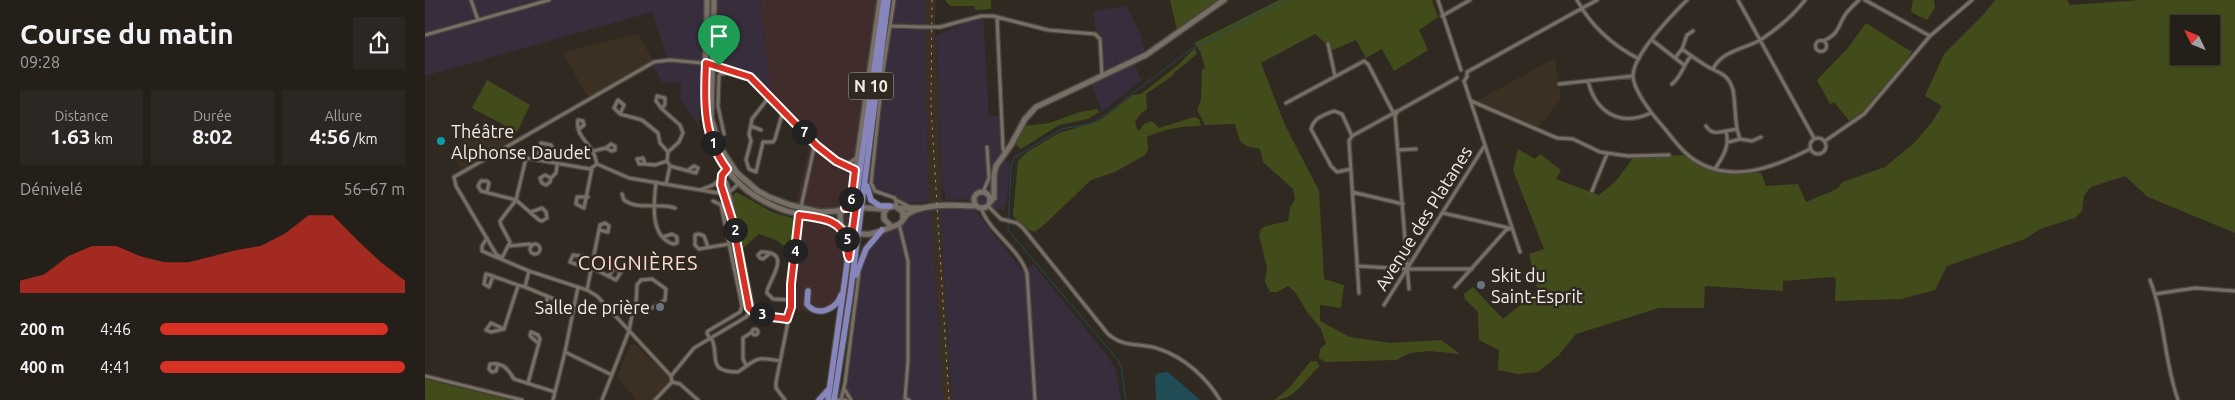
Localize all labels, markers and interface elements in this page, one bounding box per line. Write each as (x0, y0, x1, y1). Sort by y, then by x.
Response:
pin (698, 15, 740, 66)
north arrow (2170, 15, 2220, 65)
map controls (2170, 15, 2220, 65)
button: share (353, 17, 405, 69)
text: Course du matin (20, 18, 234, 49)
icon: arrive (705, 22, 733, 50)
text: 09:28 (20, 53, 60, 71)
road number: N 10 (849, 72, 893, 100)
text: Distance (54, 108, 109, 124)
text: Durée (193, 108, 232, 124)
text: Allure (325, 108, 362, 124)
pin: 7 (791, 120, 817, 144)
place label: Théâtre Alphonse Daudet (451, 121, 591, 162)
text: 1.63 (50, 124, 91, 148)
text: 8:02 (192, 124, 233, 148)
text: 4:56 (309, 124, 350, 148)
text: 7 (801, 124, 808, 140)
pin: 1 (701, 130, 725, 156)
text: km (91, 131, 113, 147)
text: /km (350, 131, 378, 147)
marker: Théâtre Alphonse Daudet (435, 135, 447, 147)
text: 1 (710, 135, 717, 151)
street label: Avenue des Platanes (1370, 142, 1476, 294)
text: Dénivelé (20, 180, 83, 198)
text: 56–67 m (343, 180, 405, 198)
pin: 6 (839, 186, 863, 212)
text: 6 (848, 191, 855, 207)
pin: 2 (723, 218, 747, 242)
text: 2 (732, 222, 739, 238)
pin: 5 (835, 226, 859, 252)
text: 5 (844, 231, 851, 247)
pin: 4 (783, 238, 807, 264)
text: 4 (792, 243, 799, 259)
district label: COIGNIÈRES (578, 251, 698, 274)
place label: Skit du Saint-Esprit (1491, 265, 1583, 306)
marker: Skit du Saint-Esprit (1475, 279, 1487, 291)
place label: Salle de prière (535, 297, 650, 317)
marker: Salle de prière (654, 301, 666, 313)
pin: 3 (749, 302, 775, 326)
text: 3 (759, 306, 766, 322)
text: 200 m (20, 320, 65, 338)
text: 4:46 (100, 320, 131, 338)
text: 400 m (20, 358, 65, 376)
text: 4:41 (100, 358, 131, 376)

